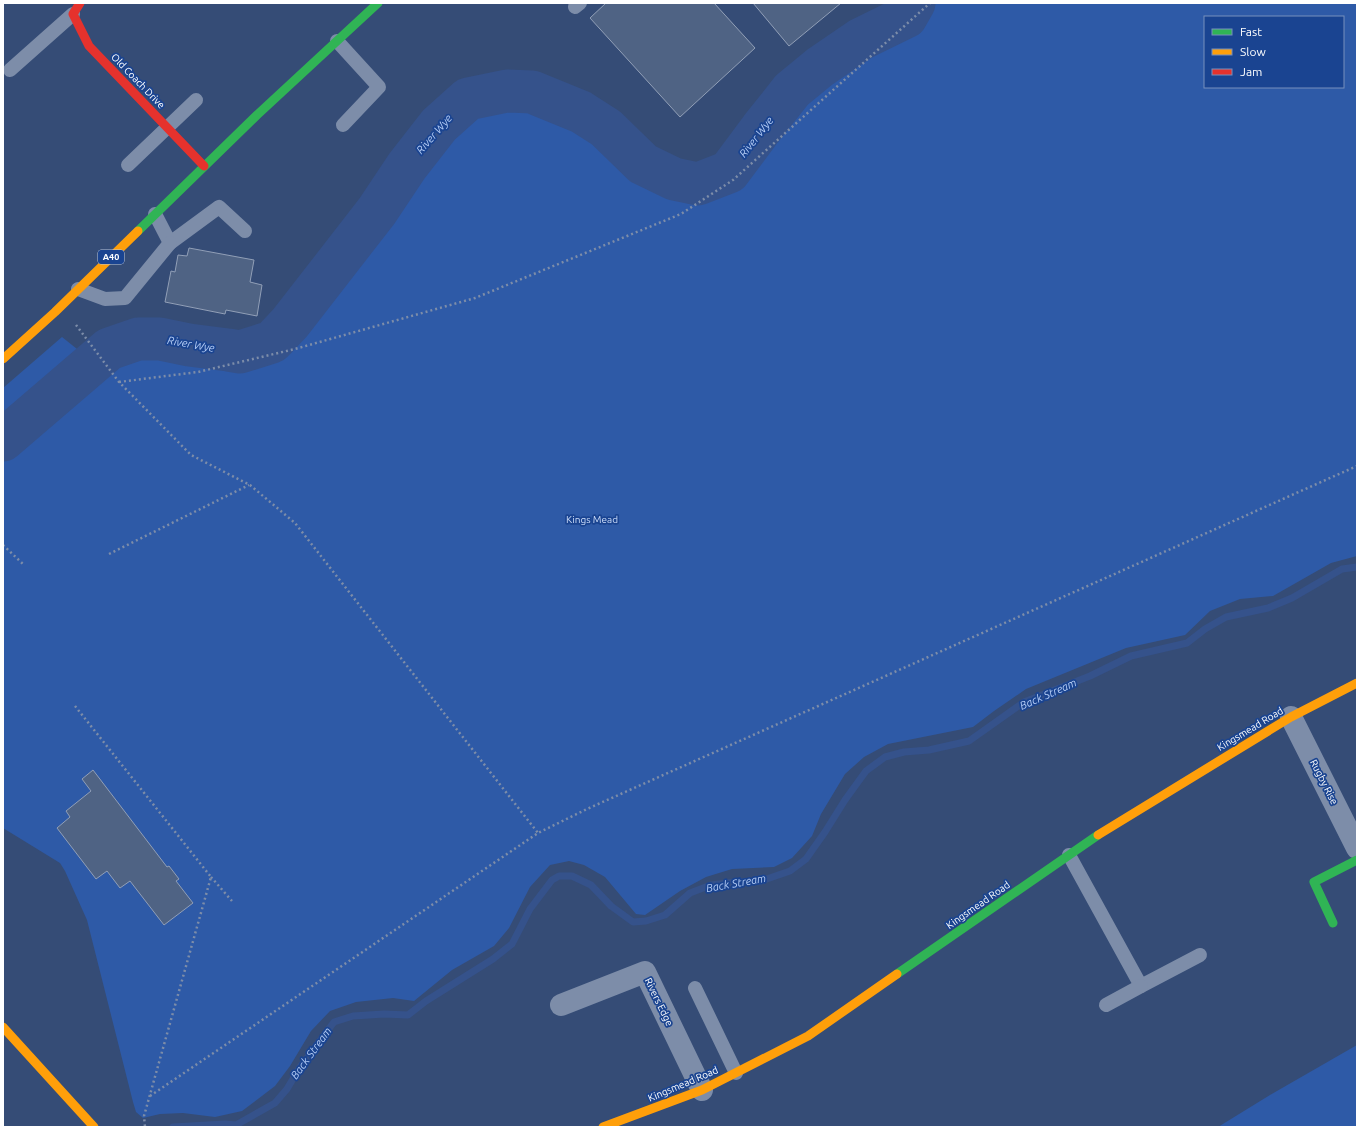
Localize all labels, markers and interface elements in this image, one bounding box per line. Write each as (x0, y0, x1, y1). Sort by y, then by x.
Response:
legend (1204, 16, 1344, 88)
text: Fast (1240, 25, 1262, 38)
text: Slow (1240, 45, 1266, 58)
street label: Old Coach Drive (109, 51, 167, 111)
text: Jam (1240, 65, 1262, 78)
water label: River Wye (414, 112, 454, 156)
water label: River Wye (737, 114, 776, 159)
road number: A40 (98, 250, 124, 264)
water label: River Wye (166, 334, 216, 354)
park label: Kings Mead (566, 514, 618, 525)
water label: Back Stream (1018, 676, 1078, 712)
street label: Kingsmead Road (1215, 705, 1285, 753)
street label: Rugby Rise (1308, 758, 1340, 806)
water label: Back Stream (705, 872, 767, 894)
street label: Kingsmead Road (944, 879, 1012, 931)
street label: Rivers Edge (643, 976, 675, 1028)
water label: Back Stream (288, 1025, 334, 1081)
street label: Kingsmead Road (646, 1064, 720, 1104)

